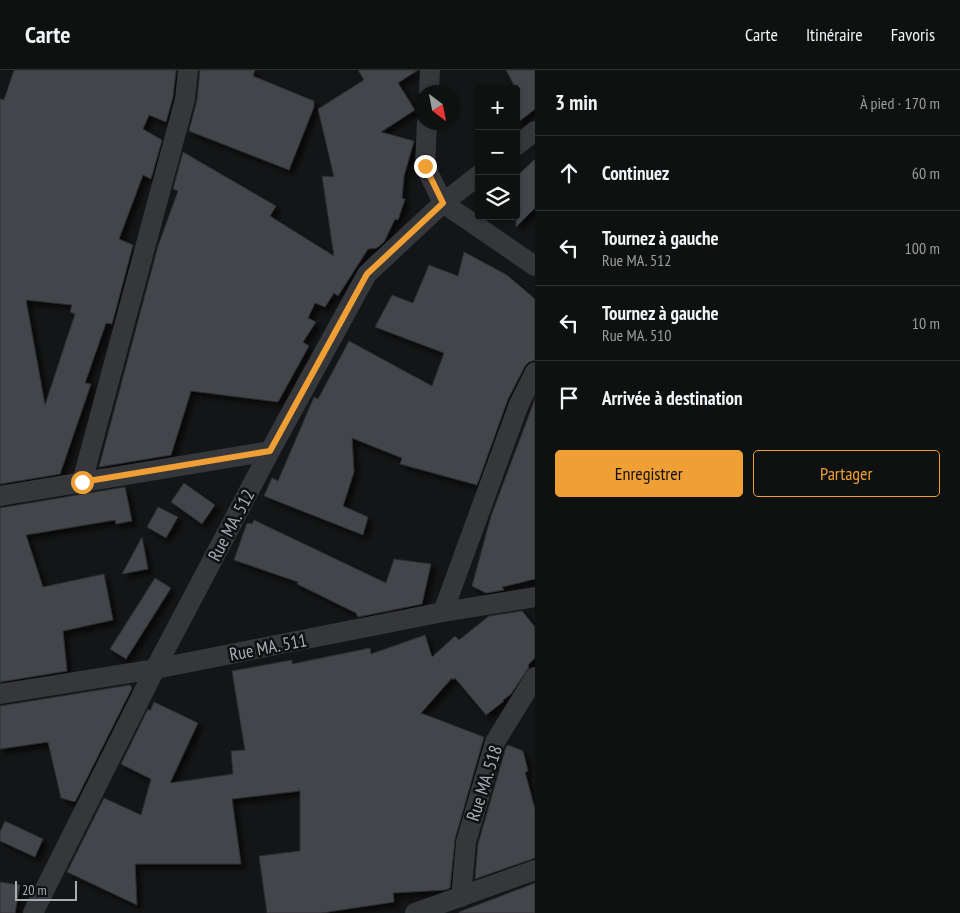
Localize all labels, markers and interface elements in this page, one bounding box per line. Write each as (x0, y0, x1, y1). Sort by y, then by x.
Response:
text: Carte (25, 19, 71, 50)
text: Carte (745, 23, 778, 46)
text: Itinéraire (806, 23, 863, 46)
text: Favoris (891, 23, 935, 46)
north arrow (415, 85, 460, 130)
map controls (475, 85, 520, 220)
button: + (475, 85, 520, 130)
text: 3 min (555, 89, 597, 116)
text: À pied · 170 m (860, 93, 940, 113)
button: − (475, 130, 520, 175)
route end (414, 155, 437, 178)
icon: ahead (555, 159, 583, 187)
text: Continuez (602, 161, 669, 185)
text: 60 m (912, 163, 940, 183)
button: layers (475, 175, 520, 220)
text: Tournez à gauche (602, 226, 719, 250)
icon: left (555, 234, 583, 262)
text: 100 m (905, 238, 940, 258)
text: Rue MA. 512 (602, 250, 672, 270)
text: Tournez à gauche (602, 301, 719, 325)
icon: left (555, 309, 583, 337)
text: 10 m (912, 313, 940, 333)
text: Rue MA. 510 (602, 325, 672, 345)
icon: arrive (555, 384, 583, 412)
text: Arrivée à destination (602, 386, 743, 410)
button: Enregistrer (555, 450, 743, 497)
button: Partager (753, 450, 940, 497)
route start (71, 471, 94, 494)
street label: Rue MA. 512 (202, 485, 260, 565)
street label: Rue MA. 511 (227, 628, 309, 666)
street label: Rue MA. 518 (461, 742, 507, 824)
scale bar (15, 878, 78, 901)
text: 20 m (22, 881, 47, 899)

